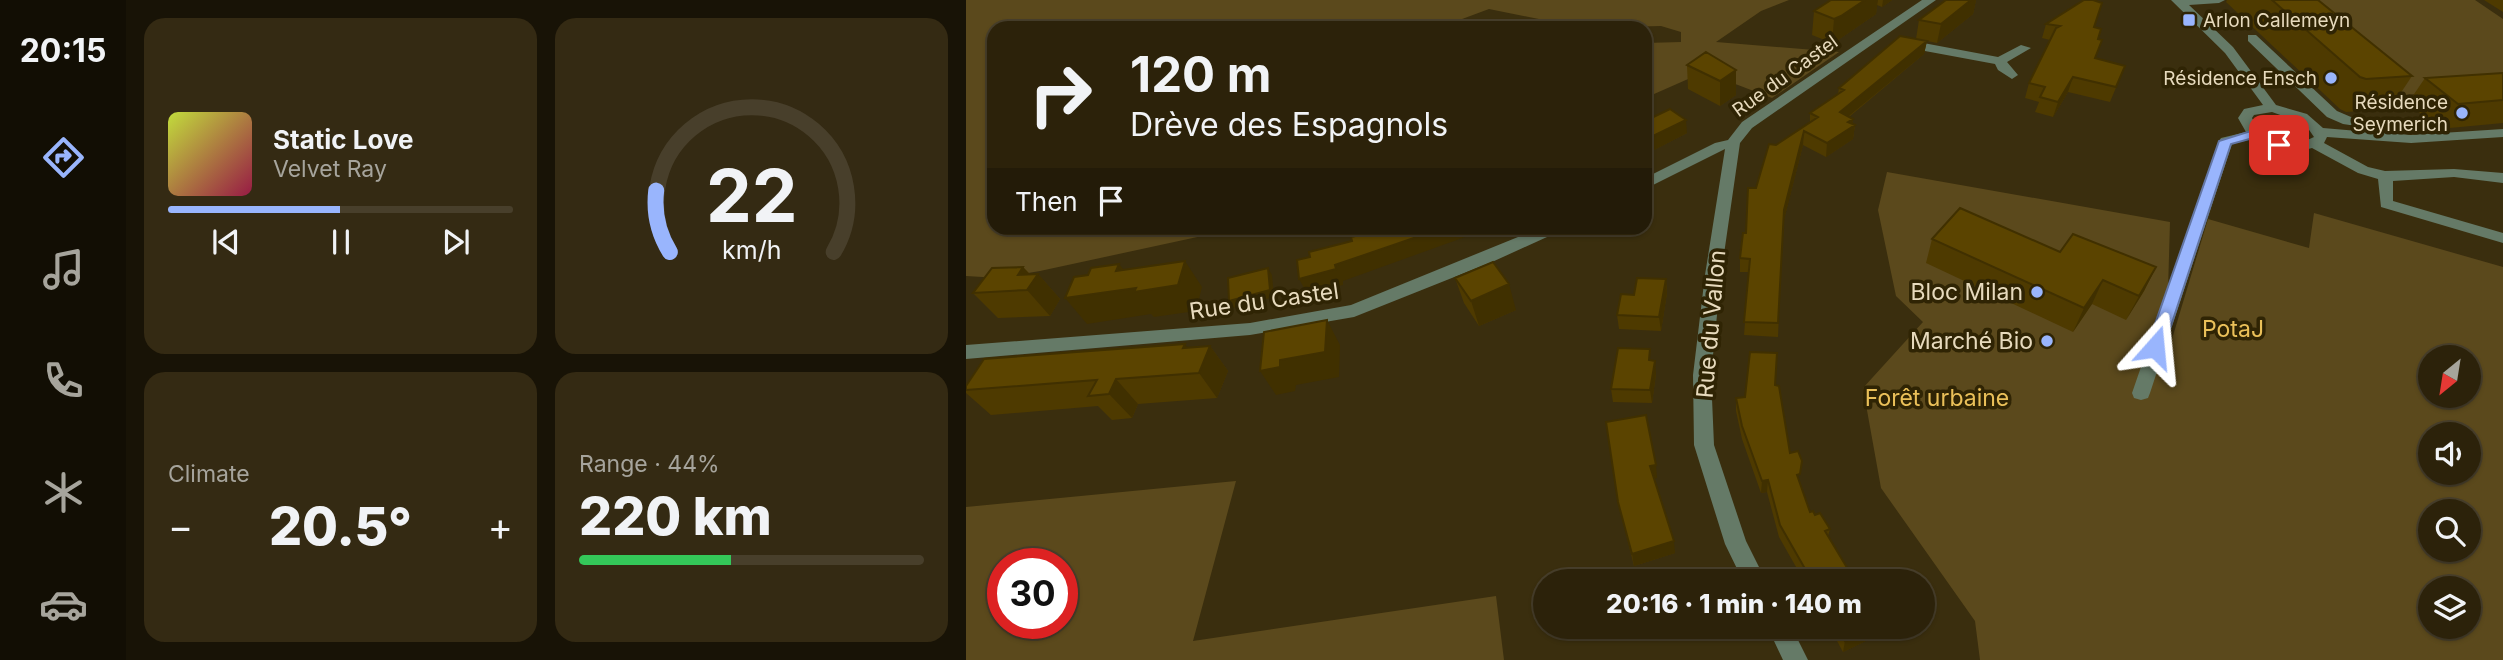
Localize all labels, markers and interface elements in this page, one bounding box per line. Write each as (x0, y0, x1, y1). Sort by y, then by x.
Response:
place label: Arlon Callemeyn (2203, 9, 2350, 32)
marker: Arlon Callemeyn (2181, 12, 2197, 28)
street label: Rue du Castel (1728, 30, 1842, 122)
text: 20:15 (20, 31, 106, 70)
text: 120 m (1130, 45, 1271, 104)
icon: right (1015, 49, 1106, 140)
place label: Résidence Ensch (2163, 67, 2317, 90)
marker: Résidence Ensch (2323, 70, 2339, 86)
place label: Résidence Seymerich (2353, 91, 2448, 136)
text: Drève des Espagnols (1130, 105, 1448, 144)
marker: Résidence Seymerich (2454, 105, 2470, 121)
pin (2249, 115, 2309, 175)
text: Static Love (273, 124, 414, 155)
icon: arrive (2260, 126, 2298, 164)
icon: directions (39, 133, 88, 182)
text: 22 (706, 152, 797, 241)
text: Velvet Ray (273, 155, 387, 183)
icon: arrive (1092, 182, 1130, 220)
text: Then (1015, 186, 1078, 217)
icon: previous (207, 223, 245, 261)
icon: pause (322, 223, 360, 261)
icon: next (437, 223, 475, 261)
text: km/h (722, 235, 781, 265)
icon: music (39, 245, 88, 294)
street label: Rue du Vallon (1691, 249, 1731, 399)
street label: Rue du Castel (1187, 277, 1341, 325)
place label: Bloc Milan (1911, 278, 2023, 306)
marker: Bloc Milan (2029, 284, 2045, 300)
position arrow (2118, 310, 2192, 384)
park label: PotaJ (2202, 315, 2264, 343)
place label: Marché Bio (1910, 327, 2033, 355)
marker: Marché Bio (2039, 333, 2055, 349)
north arrow (2418, 345, 2482, 408)
map controls (2418, 345, 2481, 639)
icon: phone (39, 356, 88, 405)
park label: Forêt urbaine (1865, 384, 2009, 412)
button: sound (2418, 422, 2481, 485)
text: Range · 44% (579, 450, 720, 478)
text: Climate (168, 460, 250, 488)
icon: climate (39, 468, 88, 517)
text: 220 km (579, 485, 772, 548)
text: 20.5° (269, 495, 412, 558)
button: search (2418, 499, 2481, 562)
text: − (168, 503, 193, 549)
text: + (488, 503, 513, 549)
speed limit sign: 30 (987, 548, 1078, 639)
button: layers (2418, 576, 2481, 639)
icon: car (39, 580, 88, 629)
text: 20:16 · 1 min · 140 m (1606, 588, 1862, 619)

